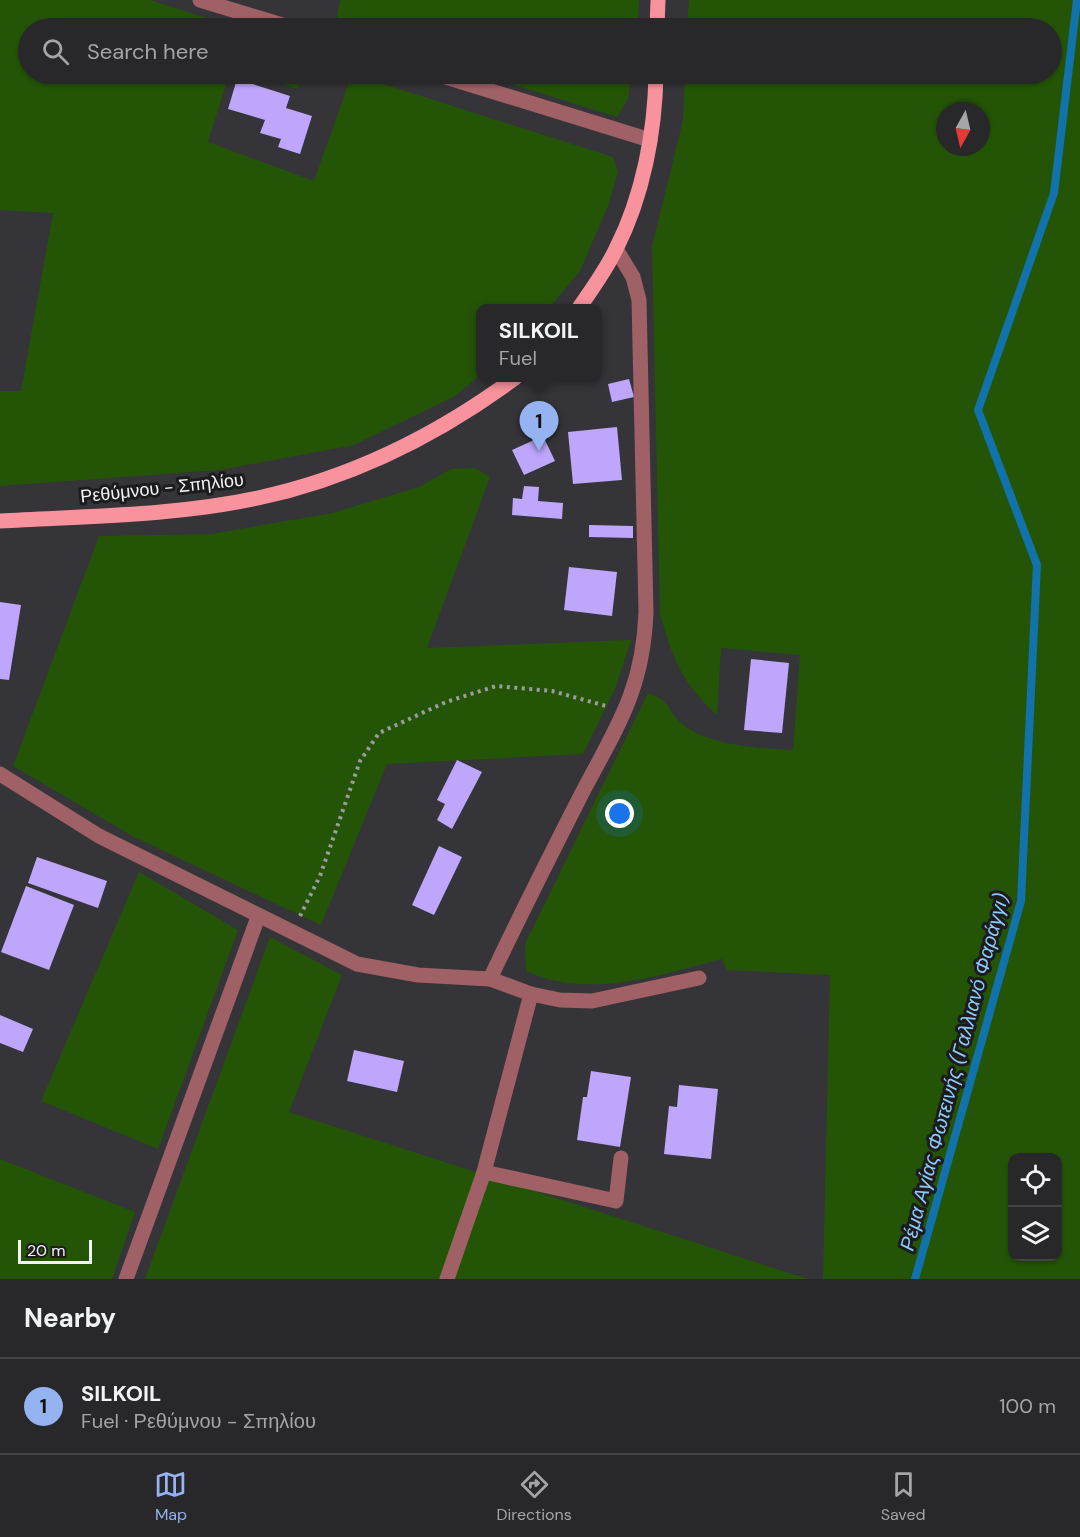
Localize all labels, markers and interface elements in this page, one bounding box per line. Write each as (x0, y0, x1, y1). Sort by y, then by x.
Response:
search box (18, 18, 1062, 84)
icon: search (39, 35, 72, 68)
text: Search here (87, 37, 208, 66)
north arrow (936, 102, 990, 156)
popup (476, 304, 602, 382)
text: SILKOIL (499, 316, 579, 345)
text: Fuel (499, 345, 537, 371)
pin: 1 (520, 402, 558, 451)
street label: Ρεθύμνου - Σπηλίου (79, 467, 245, 509)
your location (605, 799, 634, 828)
water label: Ρέμα Αγίας Φωτεινής (Γαλλιανό Φαράγγι) (894, 890, 1014, 1254)
map controls (1008, 1153, 1062, 1261)
button: locate (1008, 1153, 1062, 1207)
button: layers (1008, 1207, 1062, 1261)
scale bar (18, 1237, 92, 1264)
text: 20 m (27, 1240, 66, 1261)
text: Nearby (24, 1301, 116, 1335)
text: SILKOIL (81, 1379, 161, 1408)
text: 1 (40, 1393, 47, 1419)
text: 100 m (999, 1393, 1056, 1419)
text: Fuel · Ρεθύμνου - Σπηλίου (81, 1408, 316, 1434)
tab: Map (154, 1468, 187, 1525)
tab: Directions (496, 1468, 572, 1525)
tab: Saved (881, 1468, 926, 1525)

